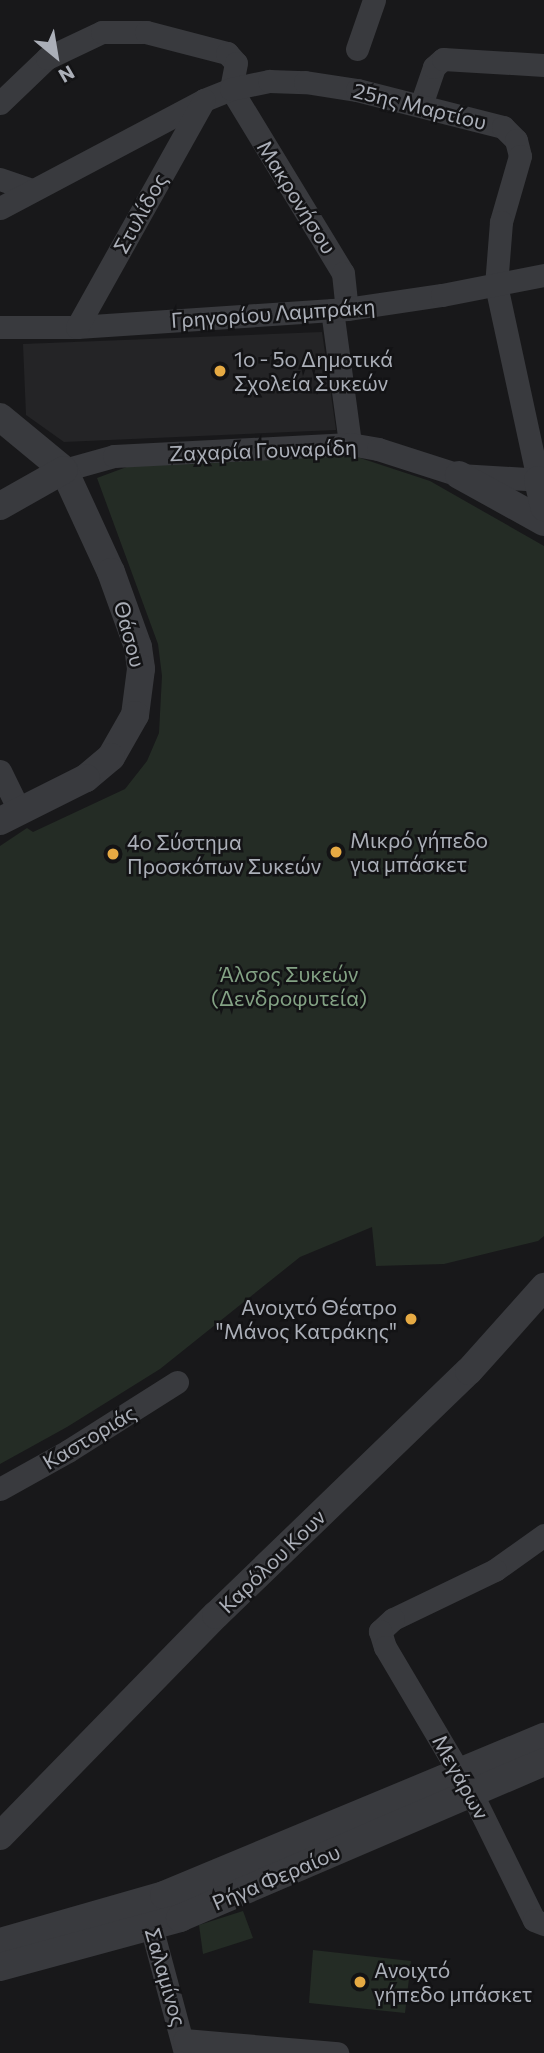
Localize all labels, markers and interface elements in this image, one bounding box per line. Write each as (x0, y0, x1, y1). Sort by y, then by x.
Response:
north arrow (21, 21, 91, 91)
text: N (55, 61, 79, 88)
street label: 25ης Μαρτίου (351, 77, 489, 135)
street label: Μακρονήσου (252, 136, 342, 258)
street label: Στυλίδος (108, 169, 172, 257)
street label: Γρηγορίου Λαμπράκη (170, 293, 376, 333)
place label: 1ο - 5ο Δημοτικά Σχολεία Συκεών (234, 346, 393, 396)
marker: 1ο - 5ο Δημοτικά Σχολεία Συκεών (212, 363, 228, 379)
street label: Ζαχαρία Γουναρίδη (169, 434, 357, 466)
street label: Θάσου (109, 598, 151, 670)
place label: Μικρό γήπεδο για μπάσκετ (350, 827, 488, 877)
place label: 4ο Σύστημα Προσκόπων Συκεών (127, 829, 321, 879)
marker: Μικρό γήπεδο για μπάσκετ (328, 844, 344, 860)
marker: 4ο Σύστημα Προσκόπων Συκεών (105, 846, 121, 862)
park label: Άλσος Συκεών (Δενδροφυτεία) (211, 961, 367, 1011)
place label: Ανοιχτό Θέατρο "Μάνος Κατράκης" (216, 1294, 397, 1344)
marker: Ανοιχτό Θέατρο "Μάνος Κατράκης" (403, 1311, 419, 1327)
street label: Καστοριάς (38, 1399, 140, 1475)
street label: Καρόλου Κουν (214, 1504, 330, 1618)
street label: Μεγάρων (428, 1730, 494, 1824)
street label: Ρήγα Φεραίου (208, 1839, 344, 1915)
street label: Σαλαμίνος (140, 1925, 192, 2029)
place label: Ανοιχτό γήπεδο μπάσκετ (374, 1957, 532, 2007)
marker: Ανοιχτό γήπεδο μπάσκετ (352, 1974, 368, 1990)

